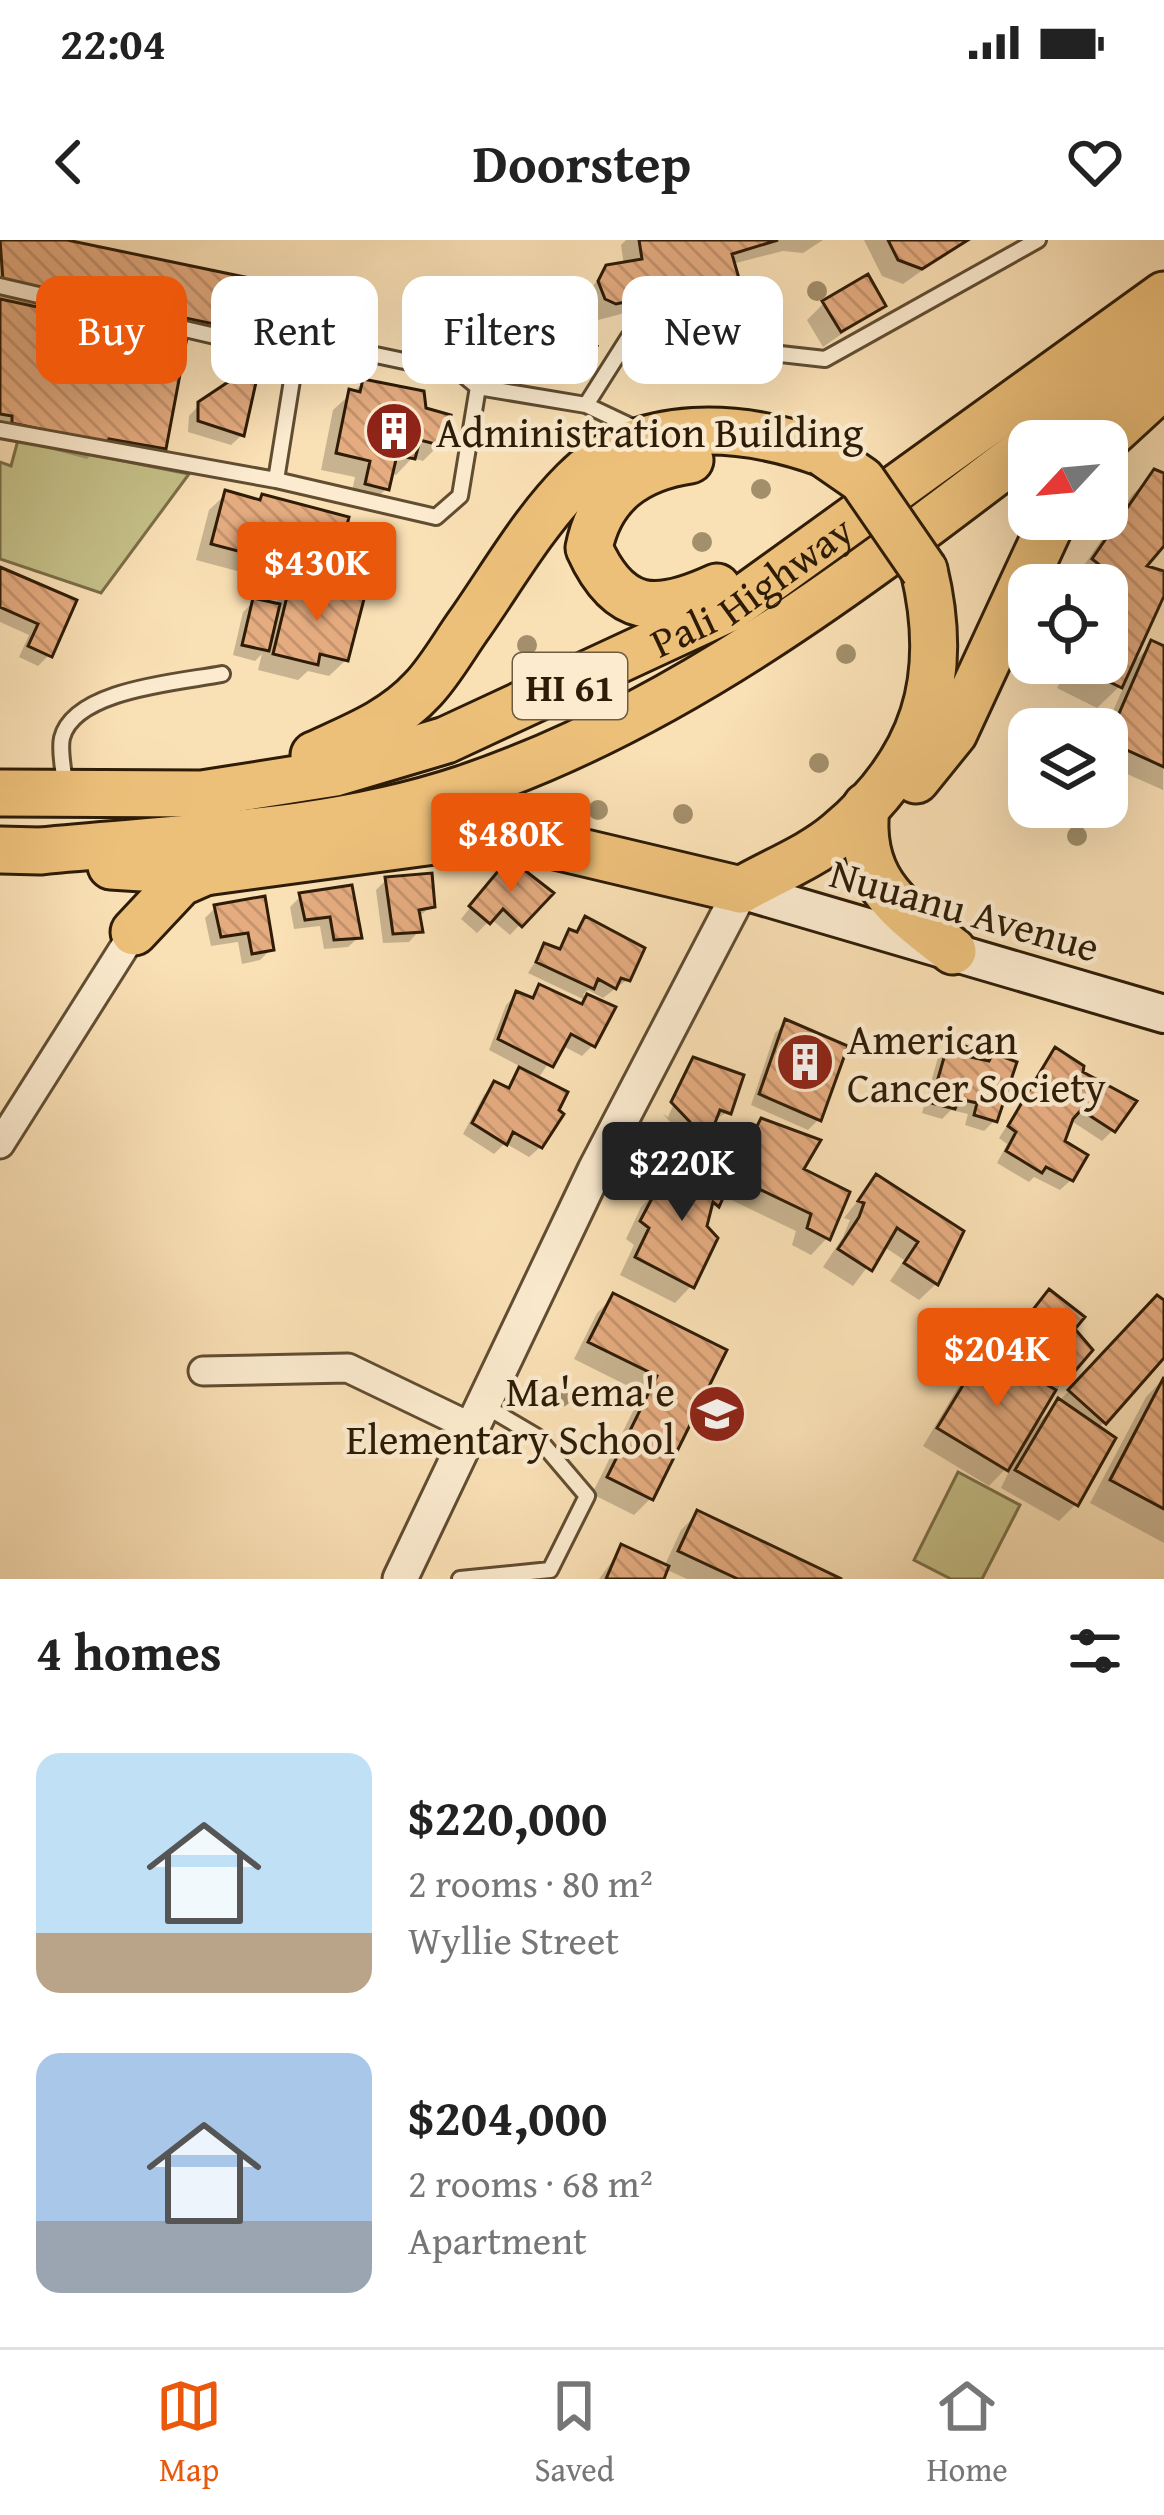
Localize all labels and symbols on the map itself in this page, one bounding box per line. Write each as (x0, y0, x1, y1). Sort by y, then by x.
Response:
building icon: Administration Building (363, 400, 425, 462)
place label: Administration Building (436, 401, 863, 462)
north arrow (1008, 420, 1128, 540)
street label: Pali Highway (640, 499, 865, 672)
pin: $430K (233, 522, 401, 624)
road number: HI 61 (513, 653, 627, 719)
pin: $480K (427, 793, 595, 895)
street label: Nuuanu Avenue (823, 841, 1107, 977)
place label: American Cancer Society (847, 1008, 1106, 1117)
building icon: American Cancer Society (774, 1031, 836, 1093)
pin: $220K (598, 1122, 766, 1224)
pin: $204K (913, 1308, 1081, 1410)
place label: Ma'ema'e Elementary School (346, 1360, 675, 1469)
school or university icon: Ma'ema'e Elementary School (686, 1383, 748, 1445)

